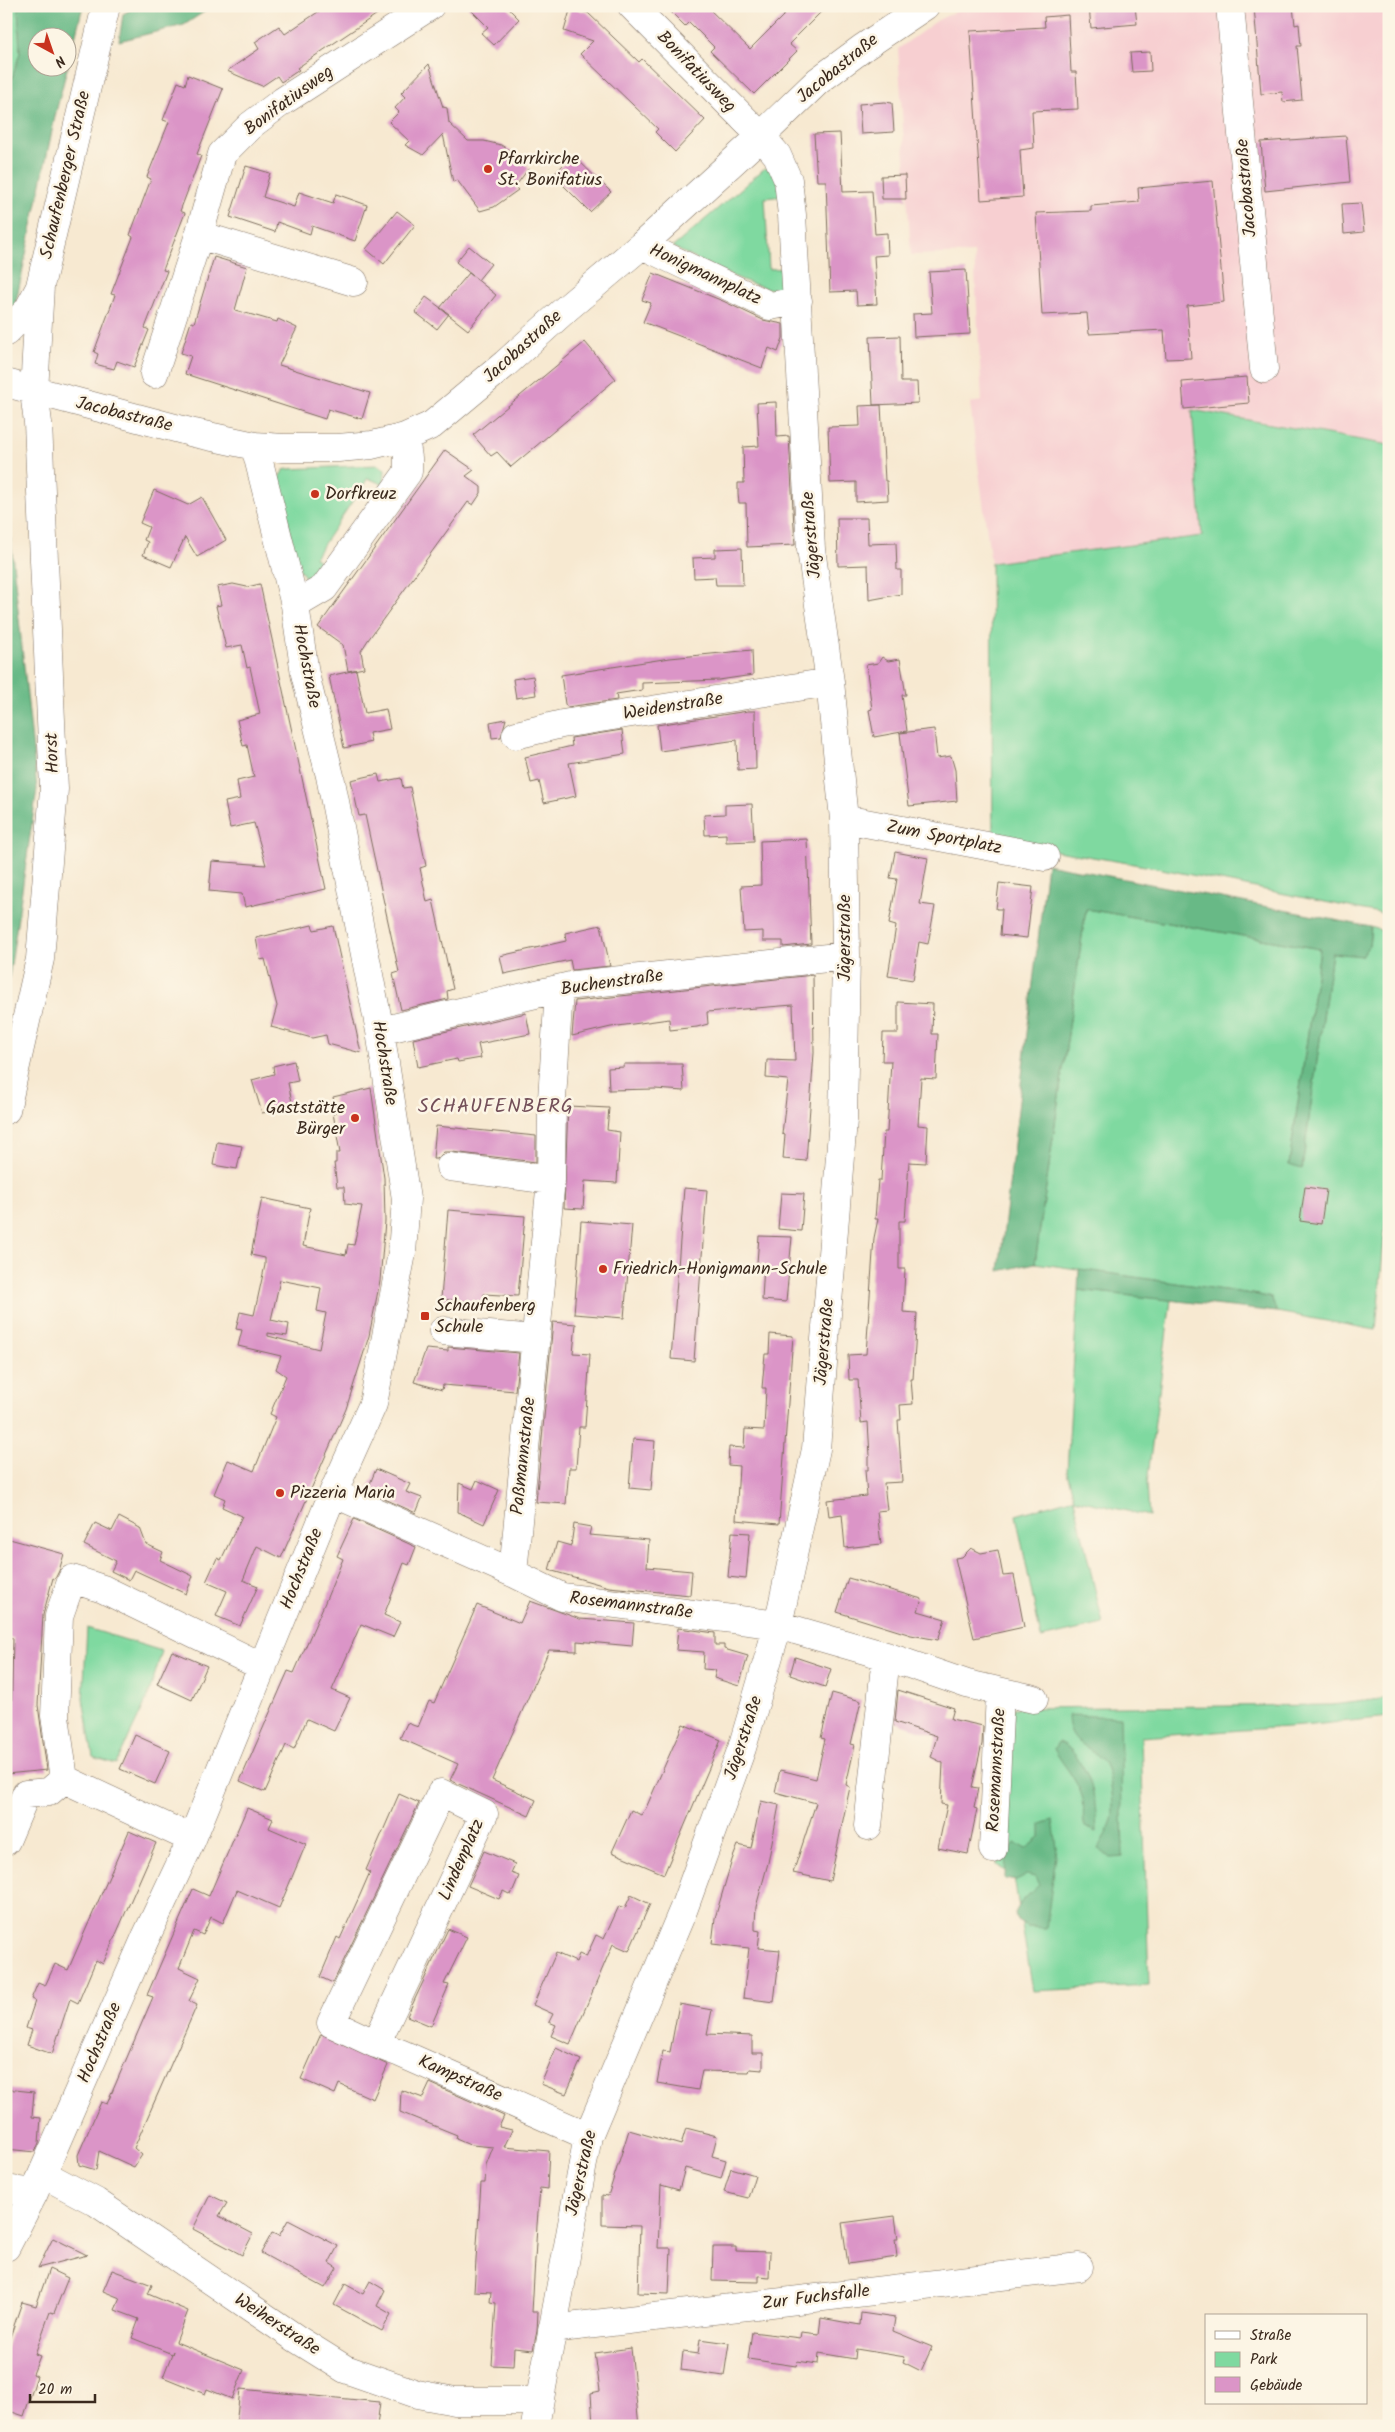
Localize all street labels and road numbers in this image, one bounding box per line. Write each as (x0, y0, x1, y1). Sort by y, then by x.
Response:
street label: Bonifatiusweg (649, 24, 743, 120)
street label: Jacobastraße (791, 27, 885, 111)
street label: Bonifatiusweg (238, 58, 340, 144)
street label: Schaufenberger Straße (33, 88, 99, 262)
street label: Jacobastraße (1228, 138, 1266, 238)
street label: Honigmannplatz (644, 236, 766, 314)
street label: Jacobastraße (477, 303, 569, 391)
street label: Jacobastraße (73, 389, 175, 441)
street label: Jägerstraße (794, 490, 830, 580)
street label: Hochstraße (284, 621, 328, 711)
street label: Weidenstraße (621, 685, 725, 729)
street label: Horst (38, 731, 68, 774)
street label: Zum Sportplatz (884, 813, 1004, 863)
street label: Jägerstraße (831, 894, 860, 982)
street label: Buchenstraße (559, 961, 665, 1005)
street label: Hochstraße (363, 1018, 405, 1108)
street label: Jägerstraße (807, 1297, 843, 1387)
street label: Paßmannstraße (503, 1396, 545, 1516)
street label: Hochstraße (273, 1524, 331, 1614)
street label: Rosemannstraße (568, 1584, 694, 1628)
street label: Jägerstraße (717, 1692, 771, 1784)
street label: Rosemannstraße (979, 1707, 1015, 1833)
street label: Lindenplatz (431, 1814, 493, 1906)
street label: Hochstraße (70, 1998, 130, 2088)
street label: Kampstraße (413, 2048, 507, 2110)
street label: Jägerstraße (558, 2127, 606, 2219)
street label: Zur Fuchsfalle (760, 2277, 872, 2319)
street label: Weiherstraße (228, 2286, 326, 2364)

